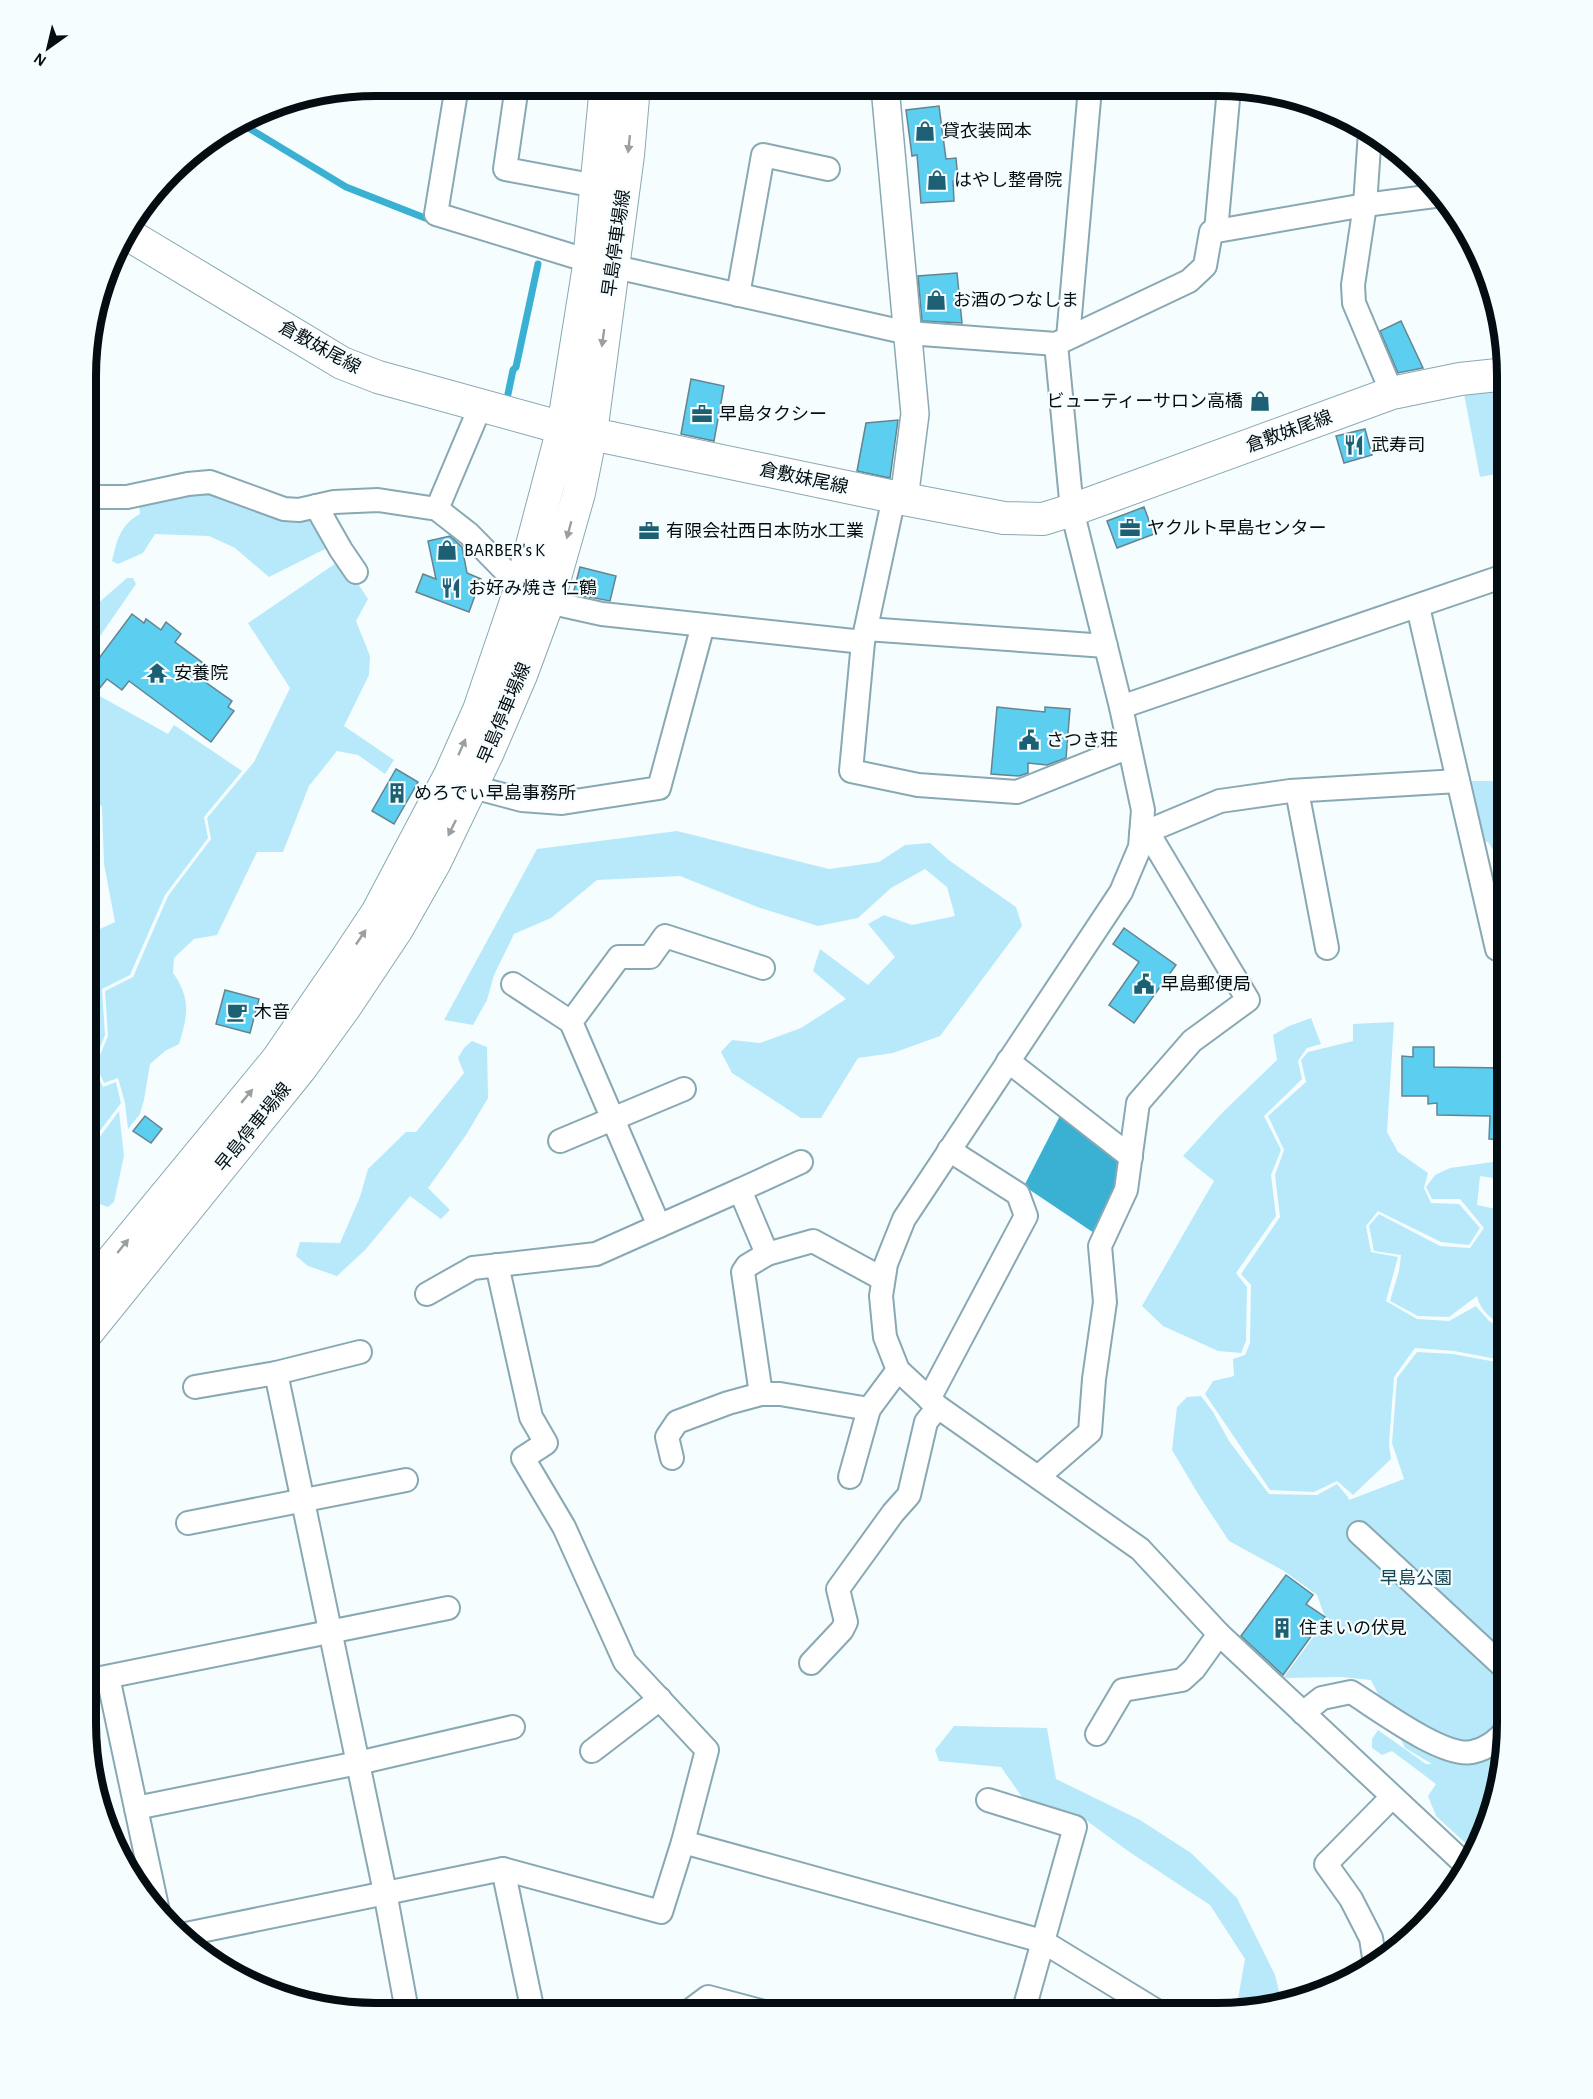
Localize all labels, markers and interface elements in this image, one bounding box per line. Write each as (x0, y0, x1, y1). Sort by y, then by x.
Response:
north arrow (18, 18, 78, 78)
text: N (31, 50, 49, 69)
shop icon: 貸衣装岡本 (913, 119, 937, 143)
place label: 貸衣装岡本 (942, 121, 1032, 141)
one-way arrow (624, 135, 634, 154)
shop icon: はやし整骨院 (925, 168, 949, 192)
place label: はやし整骨院 (954, 170, 1062, 190)
street label: 早島停車場線 (599, 188, 633, 298)
shop icon: お酒のつなしま (924, 288, 948, 312)
place label: お酒のつなしま (953, 291, 1079, 310)
street label: 倉敷妹尾線 (276, 316, 364, 378)
one-way arrow (599, 328, 608, 347)
shop icon: ビューティーサロン高橋 (1248, 389, 1272, 413)
place label: ビューティーサロン高橋 (1046, 392, 1243, 411)
office icon: 早島タクシー (690, 402, 714, 426)
place label: 早島タクシー (719, 404, 827, 424)
street label: 倉敷妹尾線 (1243, 406, 1335, 456)
restaurant icon: 武寿司 (1342, 433, 1366, 457)
place label: 武寿司 (1371, 436, 1425, 455)
street label: 倉敷妹尾線 (758, 459, 850, 497)
office icon: ヤクルト早島センター (1118, 516, 1142, 540)
place label: ヤクルト早島センター (1147, 518, 1326, 538)
office icon: 有限会社西日本防水工業 (637, 519, 661, 543)
one-way arrow (564, 520, 574, 539)
place label: 有限会社西日本防水工業 (666, 521, 864, 541)
shop icon: BARBER's K (435, 538, 459, 562)
place label: BARBER's K (464, 542, 545, 560)
restaurant icon: お好み焼き 仁鶴 (439, 576, 463, 600)
place label: お好み焼き 仁鶴 (468, 578, 597, 598)
street label: 早島停車場線 (474, 659, 534, 767)
temple icon: 安養院 (145, 661, 169, 685)
place label: 安養院 (174, 663, 228, 683)
public building icon: さつき荘 (1017, 728, 1041, 752)
place label: さつき荘 (1046, 731, 1118, 750)
one-way arrow (458, 739, 467, 756)
building icon: めろでぃ早島事務所 (385, 781, 409, 805)
place label: めろでぃ早島事務所 (414, 783, 576, 803)
one-way arrow (448, 819, 457, 836)
one-way arrow (355, 930, 367, 946)
public building icon: 早島郵便局 (1132, 972, 1156, 996)
place label: 早島郵便局 (1161, 974, 1251, 994)
cafe icon: 木音 (225, 1000, 249, 1024)
place label: 木音 (254, 1003, 290, 1022)
street label: 早島停車場線 (211, 1079, 295, 1175)
one-way arrow (240, 1089, 253, 1104)
one-way arrow (117, 1238, 130, 1254)
park label: 早島公園 (1380, 1568, 1452, 1588)
building icon: 住まいの伏見 (1270, 1616, 1294, 1640)
place label: 住まいの伏見 (1299, 1618, 1407, 1638)

